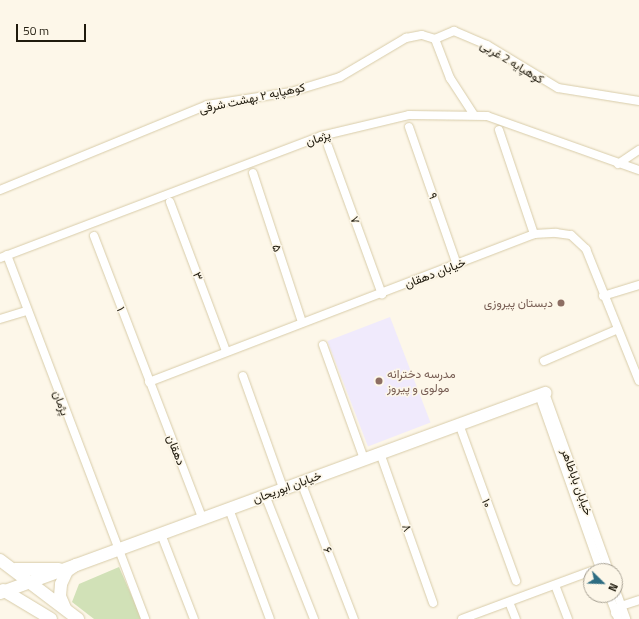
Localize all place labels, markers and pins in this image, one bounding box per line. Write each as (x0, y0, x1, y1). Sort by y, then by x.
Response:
place label: دبستان پیروزی (484, 296, 553, 310)
marker: دبستان پیروزی (556, 298, 566, 308)
place label: مدرسه دخترانه مولوی و پیروز (387, 367, 456, 395)
marker: مدرسه دخترانه مولوی و پیروز (374, 376, 384, 386)

